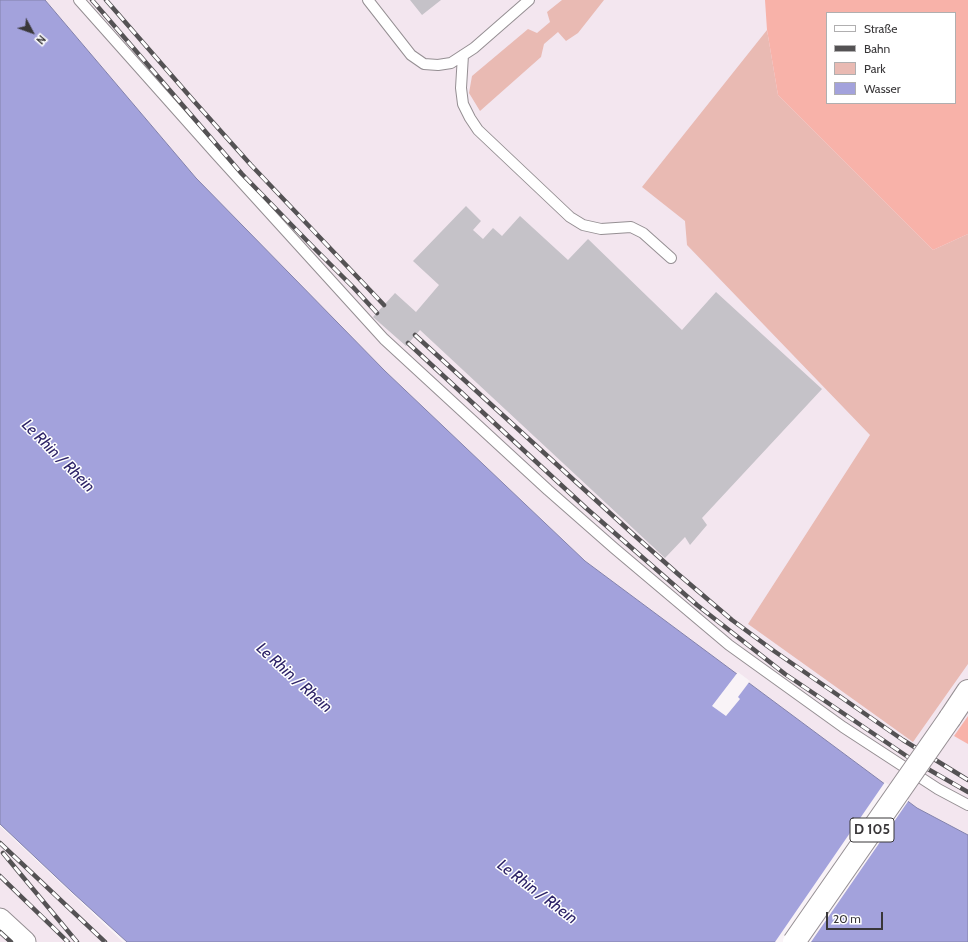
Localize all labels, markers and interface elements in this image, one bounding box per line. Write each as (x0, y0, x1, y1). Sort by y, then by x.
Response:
north arrow (12, 12, 52, 52)
legend (826, 12, 956, 104)
text: Straße (864, 21, 897, 36)
text: N (33, 32, 49, 47)
text: Bahn (864, 41, 890, 56)
text: Park (864, 61, 886, 76)
text: Wasser (864, 81, 901, 96)
water label: Le Rhin / Rhein (18, 416, 98, 496)
water label: Le Rhin / Rhein (252, 639, 336, 717)
road number: D 105 (850, 818, 894, 842)
water label: Le Rhin / Rhein (493, 856, 581, 928)
scale bar (828, 904, 885, 930)
text: 20 m (833, 911, 861, 926)

